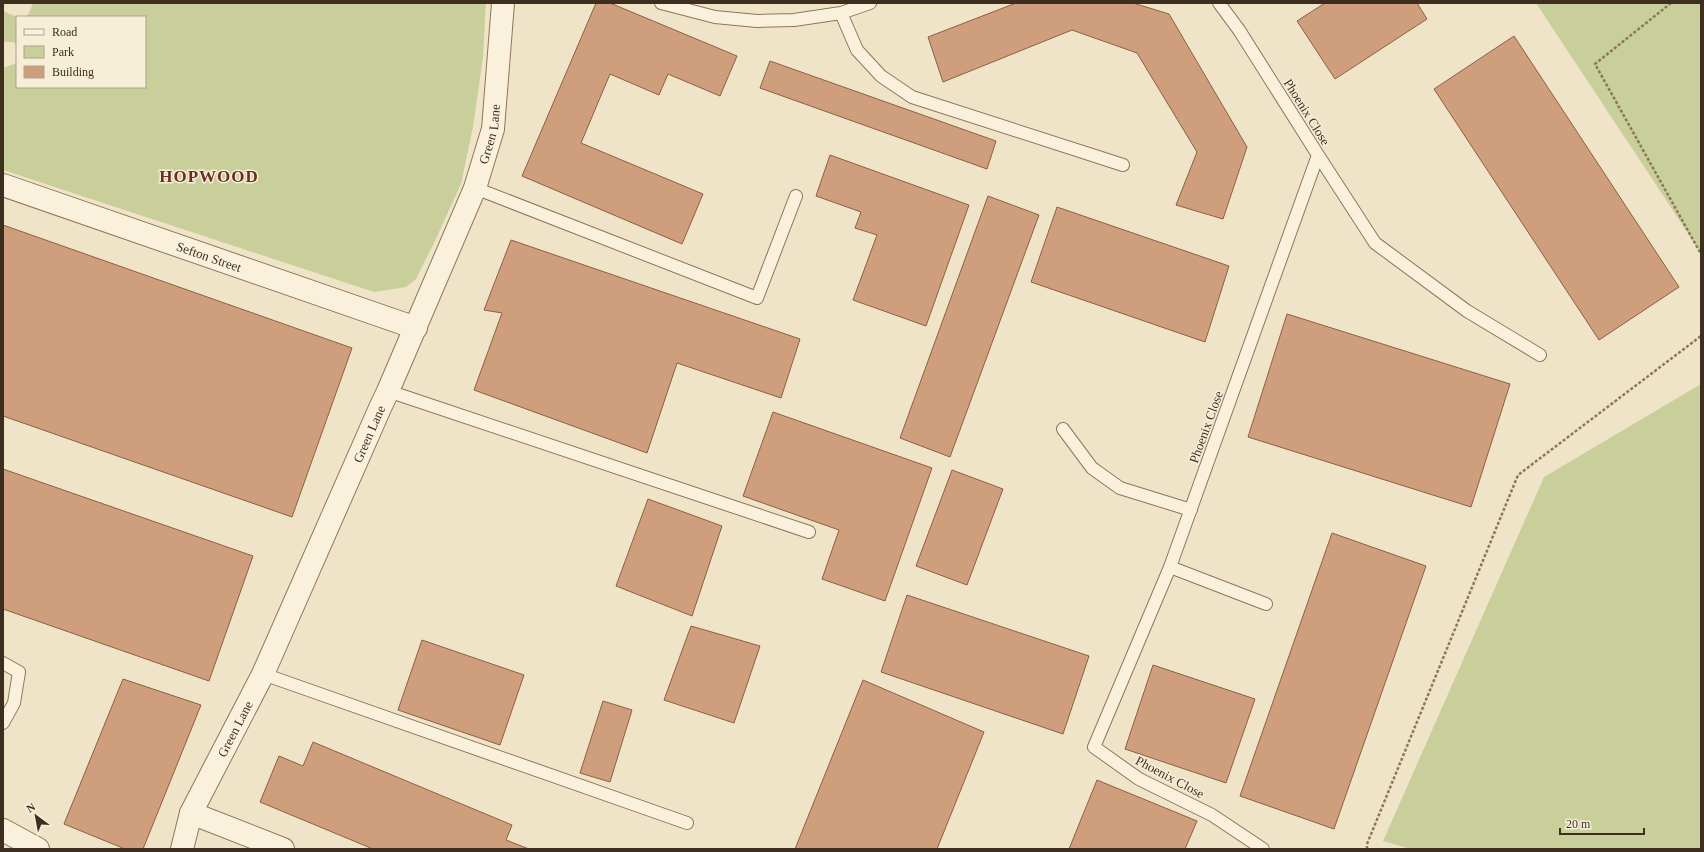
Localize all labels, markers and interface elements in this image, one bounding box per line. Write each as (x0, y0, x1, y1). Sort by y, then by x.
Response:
legend (16, 16, 146, 88)
text: Road (52, 25, 77, 39)
text: Park (52, 45, 74, 59)
text: Building (52, 65, 94, 79)
street label: Phoenix Close (1281, 76, 1333, 148)
street label: Green Lane (475, 103, 502, 166)
district label: HOPWOOD (159, 167, 259, 186)
street label: Sefton Street (175, 238, 244, 275)
street label: Phoenix Close (1186, 389, 1226, 465)
street label: Green Lane (349, 403, 388, 465)
street label: Green Lane (214, 698, 255, 759)
street label: Phoenix Close (1133, 753, 1207, 801)
north arrow (16, 796, 56, 836)
text: N (24, 800, 37, 815)
scale bar (1560, 810, 1644, 836)
text: 20 m (1566, 817, 1591, 831)

